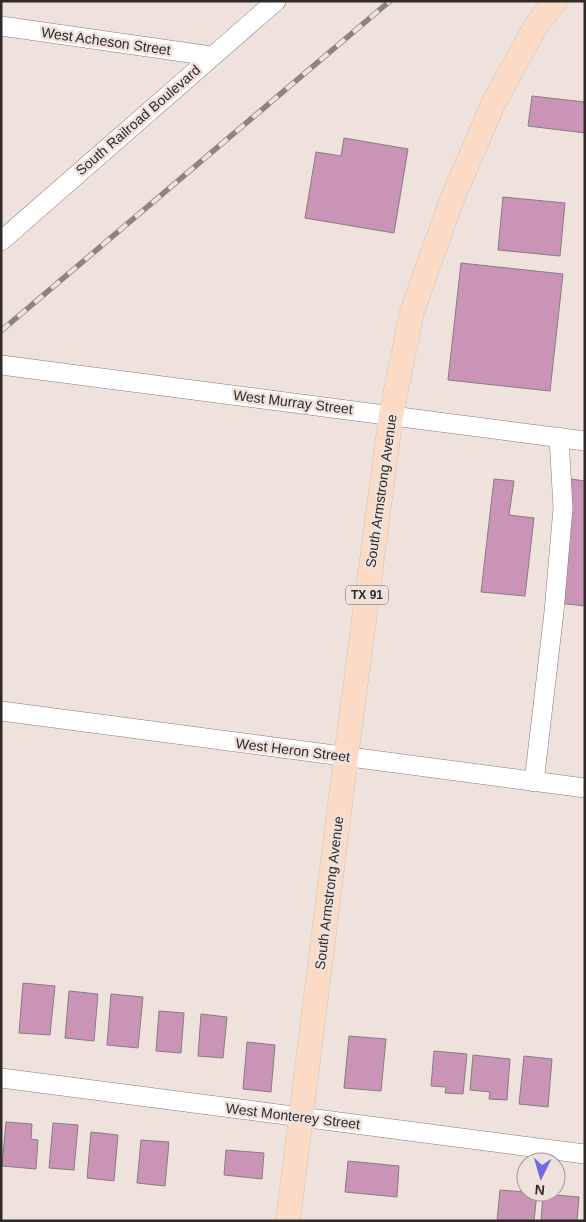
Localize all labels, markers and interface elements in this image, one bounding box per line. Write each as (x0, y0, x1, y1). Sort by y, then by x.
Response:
street label: West Acheson Street (40, 24, 172, 58)
street label: South Railroad Boulevard (73, 62, 203, 178)
street label: West Murray Street (232, 387, 354, 417)
street label: South Armstrong Avenue (362, 413, 400, 569)
road number: TX 91 (346, 586, 388, 604)
street label: West Heron Street (235, 735, 351, 765)
street label: South Armstrong Avenue (312, 815, 346, 971)
street label: West Monterey Street (225, 1100, 361, 1132)
north arrow (516, 1152, 566, 1202)
text: N (534, 1182, 546, 1198)

